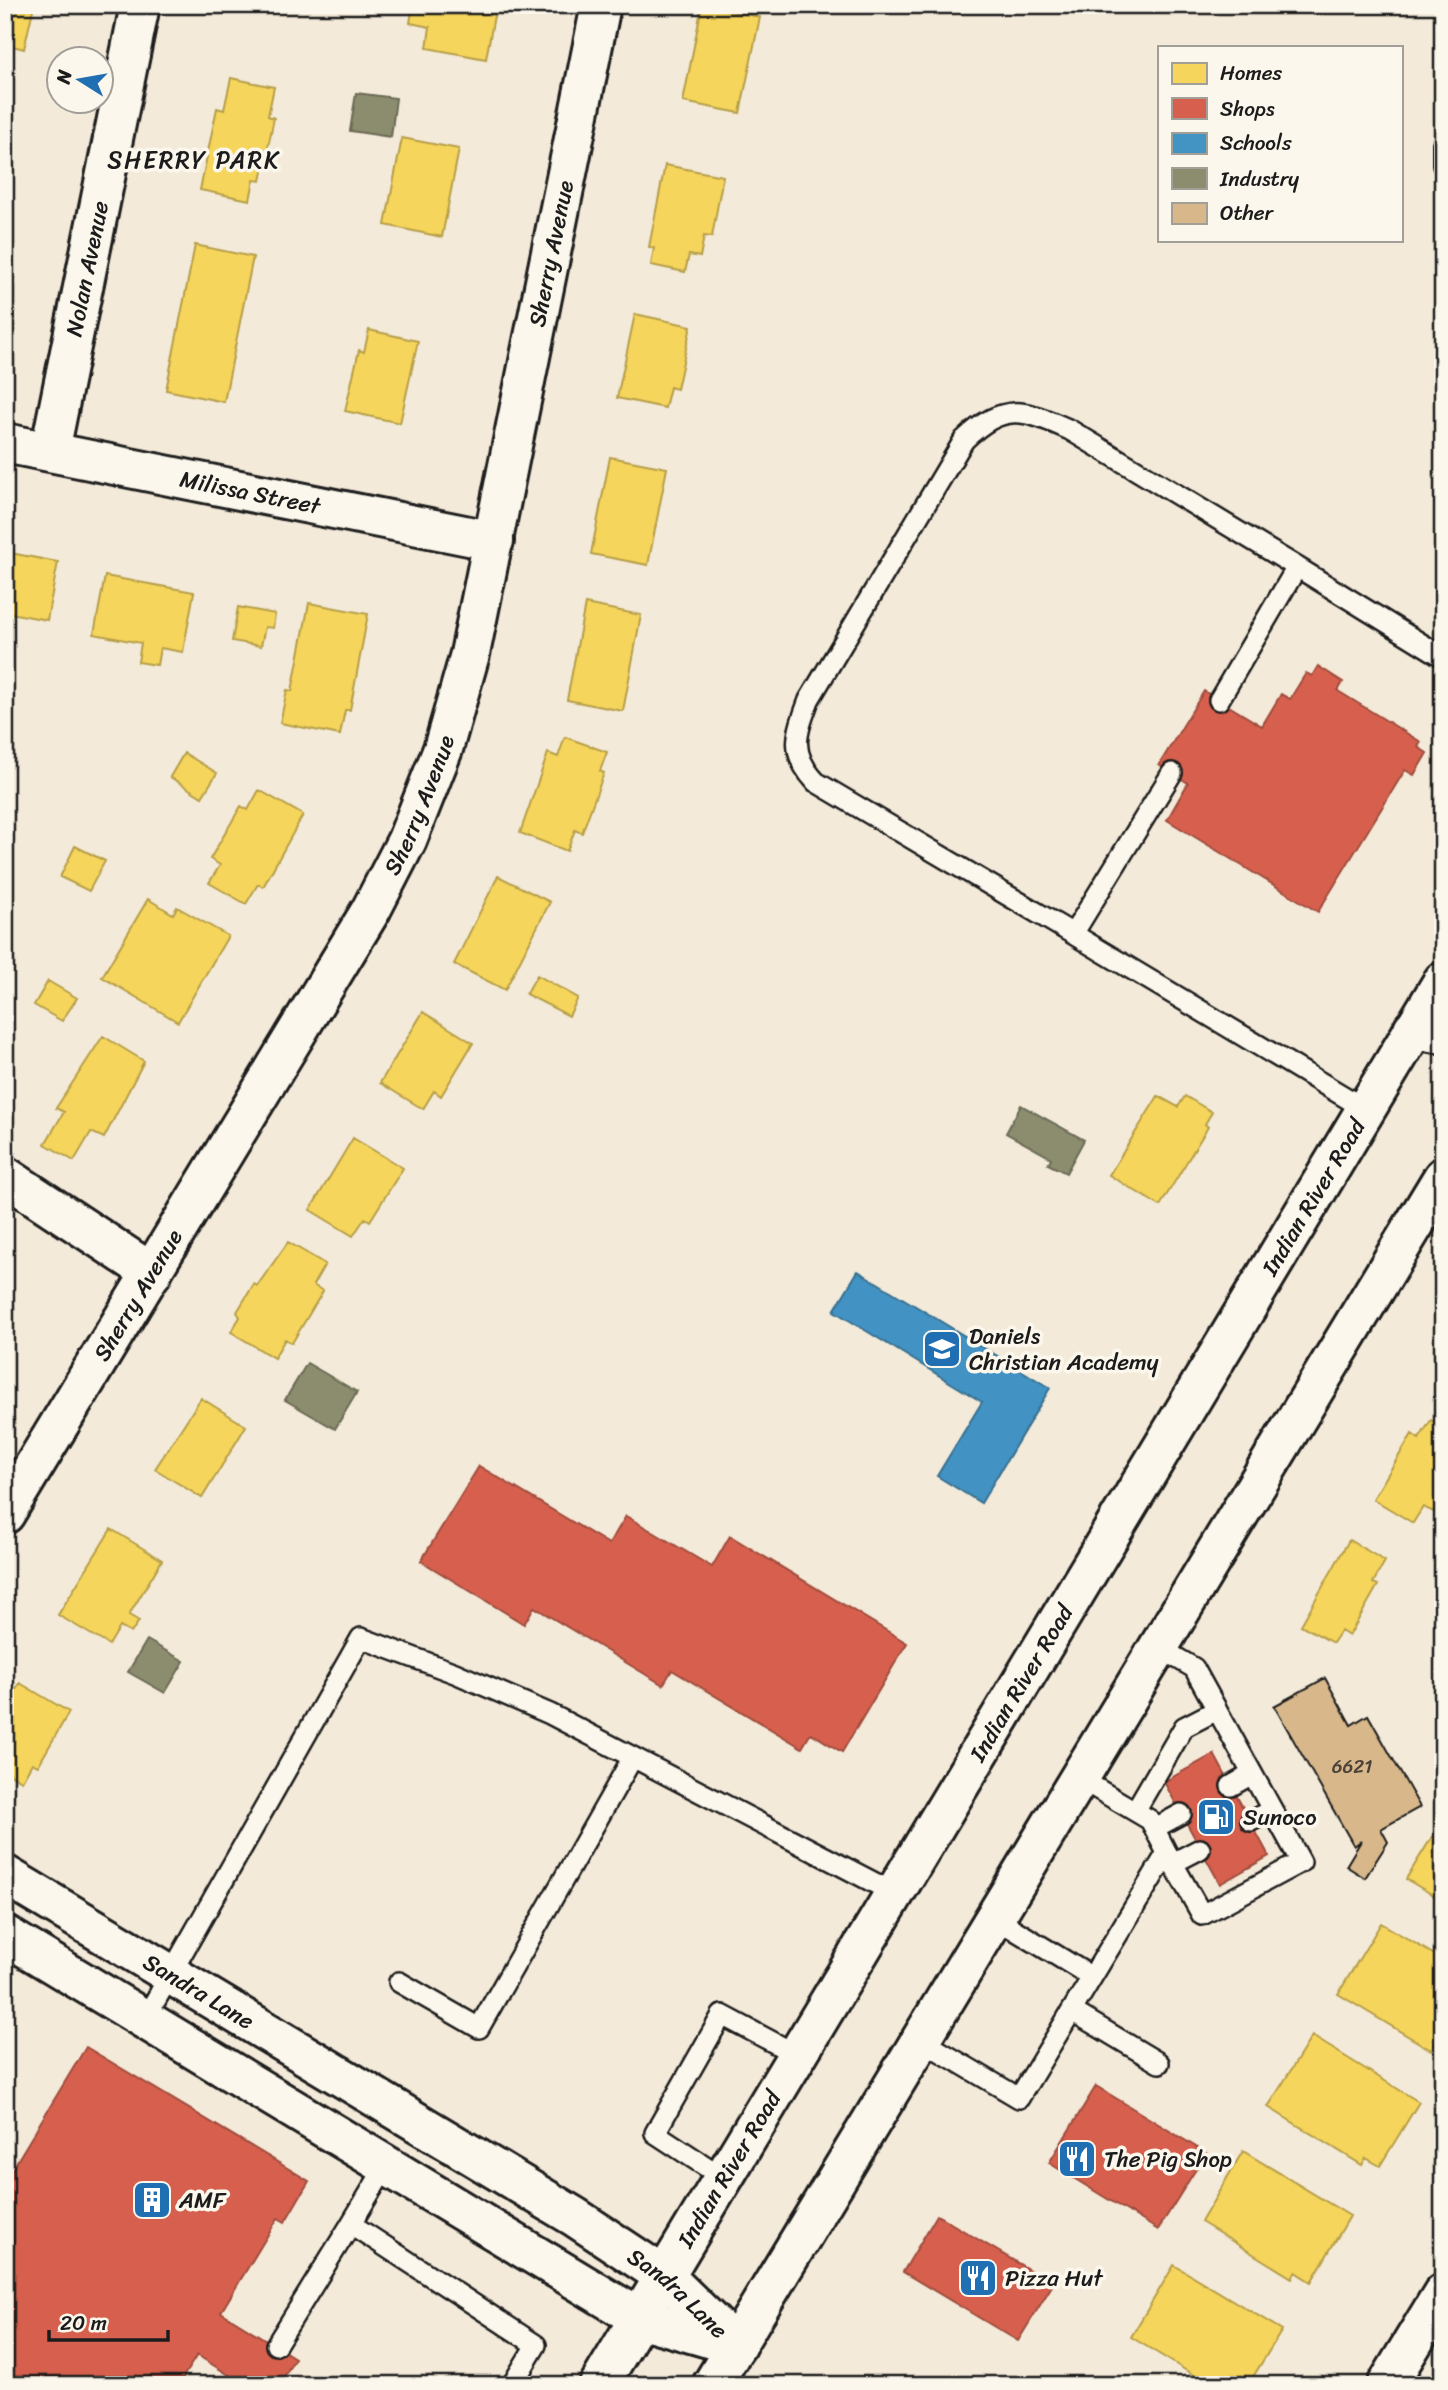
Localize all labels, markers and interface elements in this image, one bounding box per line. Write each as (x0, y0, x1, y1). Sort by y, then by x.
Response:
north arrow (46, 46, 116, 116)
legend (1158, 46, 1402, 242)
text: Homes (1220, 54, 1282, 92)
text: N (46, 66, 81, 87)
text: Shops (1220, 90, 1275, 128)
text: Schools (1220, 124, 1292, 162)
district label: SHERRY PARK (107, 139, 281, 181)
text: Industry (1219, 160, 1299, 198)
street label: Sherry Avenue (516, 177, 586, 331)
text: Other (1220, 194, 1275, 232)
street label: Nolan Avenue (54, 197, 121, 340)
street label: Milissa Street (176, 459, 326, 527)
street label: Sherry Avenue (372, 731, 467, 883)
street label: Indian River Road (1250, 1109, 1378, 1285)
street label: Sherry Avenue (82, 1221, 194, 1370)
place label: Daniels Christian Academy (969, 1316, 1159, 1383)
school or university icon: Daniels Christian Academy (921, 1328, 963, 1370)
street label: Indian River Road (958, 1595, 1086, 1771)
house number: 6621 (1332, 1750, 1372, 1783)
fuel station icon: Sunoco (1195, 1796, 1237, 1838)
place label: Sunoco (1243, 1797, 1317, 1838)
street label: Sandra Lane (135, 1942, 262, 2041)
street label: Indian River Road (665, 2081, 794, 2257)
restaurant icon: The Pig Shop (1056, 2138, 1098, 2180)
place label: The Pig Shop (1104, 2139, 1232, 2180)
building icon: AMF (131, 2179, 173, 2221)
place label: AMF (178, 2180, 227, 2221)
street label: Sandra Lane (619, 2237, 738, 2349)
restaurant icon: Pizza Hut (957, 2257, 999, 2299)
place label: Pizza Hut (1005, 2258, 1104, 2299)
scale bar (49, 2299, 168, 2343)
text: 20 m (60, 2304, 107, 2342)

